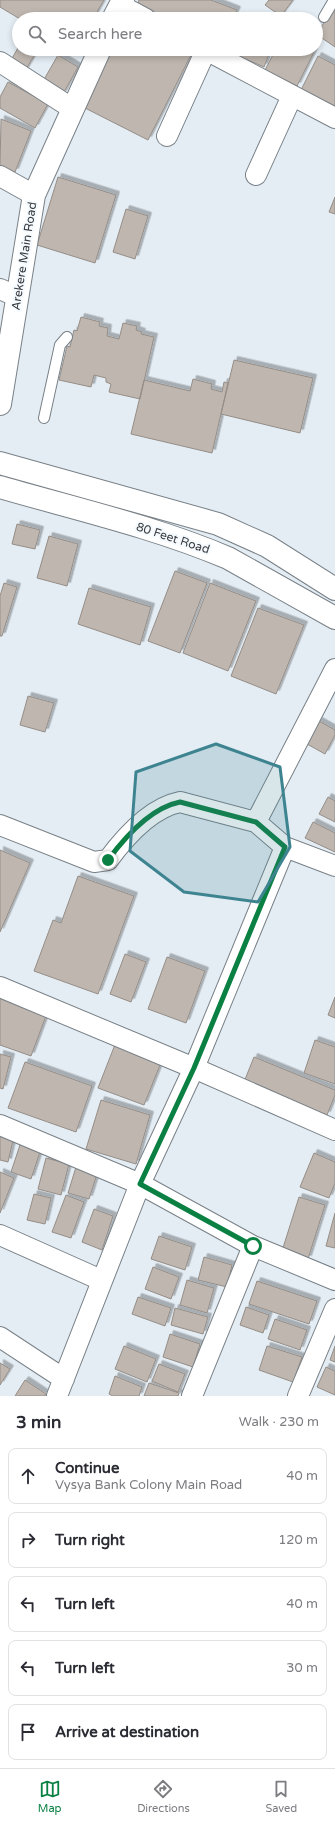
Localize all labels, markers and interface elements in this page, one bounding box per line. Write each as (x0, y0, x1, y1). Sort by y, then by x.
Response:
search box (12, 12, 323, 56)
icon: search (26, 23, 48, 45)
text: Search here (58, 25, 142, 43)
street label: Arekere Main Road (9, 201, 39, 311)
street label: 80 Feet Road (134, 520, 212, 556)
route end (99, 851, 117, 869)
route start (244, 1237, 262, 1255)
text: 3 min (16, 1412, 61, 1433)
text: Walk · 230 m (239, 1414, 319, 1430)
text: Continue (55, 1459, 119, 1477)
icon: ahead (17, 1465, 39, 1487)
text: 40 m (286, 1468, 318, 1484)
text: Vysya Bank Colony Main Road (55, 1477, 242, 1493)
icon: right (17, 1529, 39, 1551)
text: Turn right (55, 1531, 125, 1549)
text: 120 m (278, 1532, 318, 1548)
icon: left (17, 1593, 39, 1615)
text: Turn left (55, 1595, 115, 1613)
text: 40 m (286, 1596, 318, 1612)
icon: left (17, 1657, 39, 1679)
text: Turn left (55, 1659, 115, 1677)
text: 30 m (286, 1660, 318, 1676)
icon: arrive (17, 1721, 39, 1743)
text: Arrive at destination (55, 1723, 199, 1741)
tab: Map (38, 1778, 62, 1815)
tab: Directions (137, 1778, 190, 1815)
tab: Saved (265, 1778, 297, 1815)

